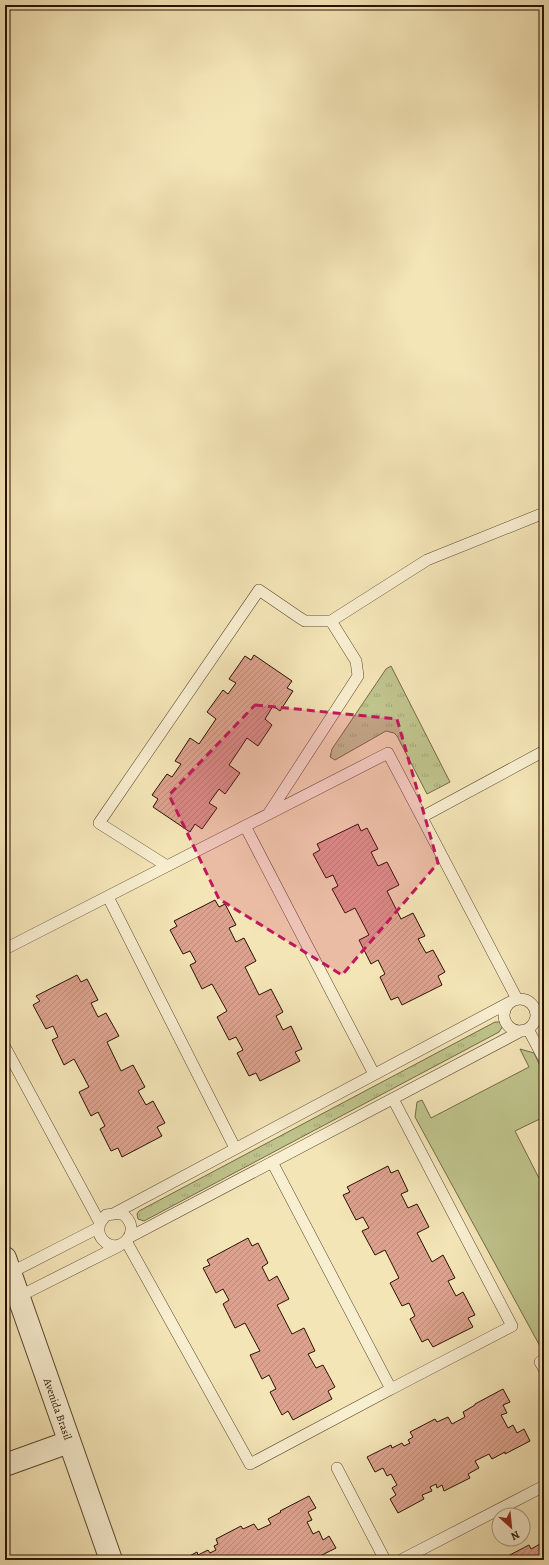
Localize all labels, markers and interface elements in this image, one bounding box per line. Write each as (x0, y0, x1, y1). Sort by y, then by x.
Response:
street label: Avenida Brasil (40, 1375, 76, 1442)
north arrow (491, 1507, 531, 1547)
text: N (508, 1527, 522, 1544)

